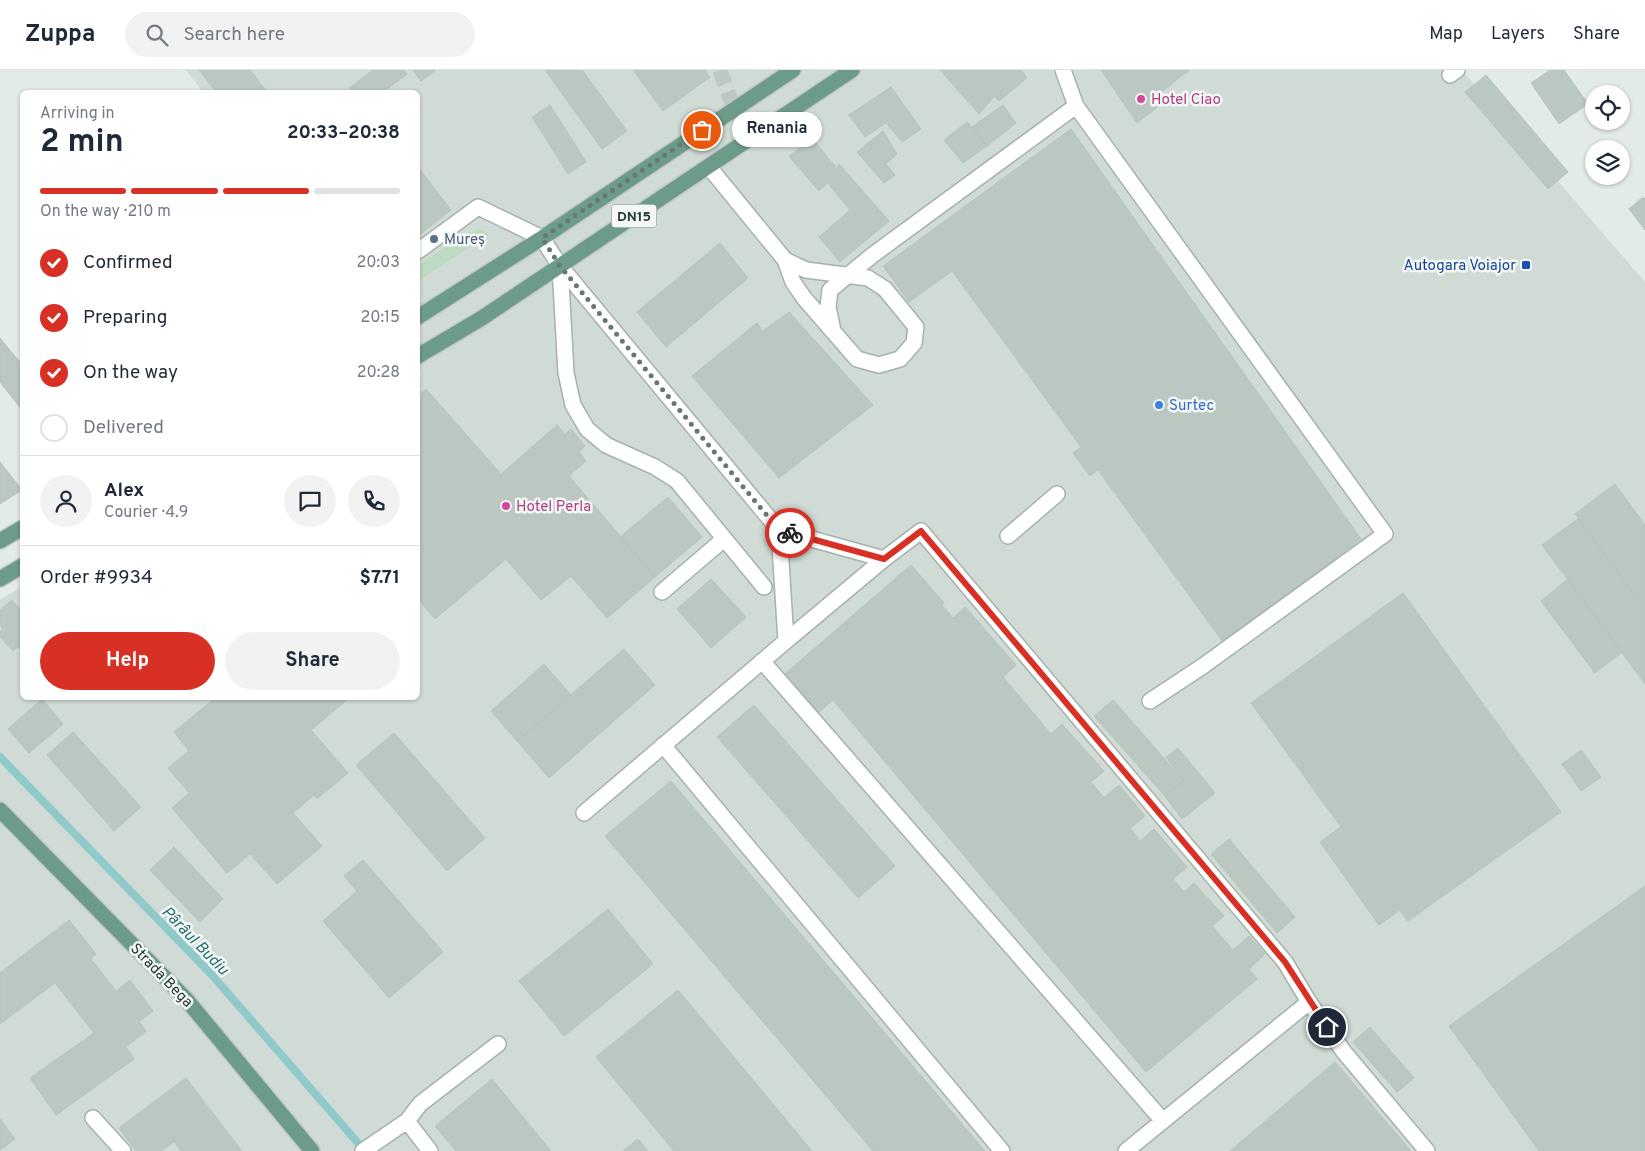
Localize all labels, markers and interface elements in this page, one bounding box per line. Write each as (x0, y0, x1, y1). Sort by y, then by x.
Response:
search box (125, 12, 475, 57)
text: Zuppa (25, 20, 95, 50)
icon: search (143, 21, 171, 49)
text: Search here (183, 23, 285, 47)
text: Map (1429, 23, 1463, 46)
text: Layers (1491, 23, 1545, 46)
text: Share (1573, 23, 1620, 46)
map controls (1585, 85, 1630, 185)
button: locate (1585, 85, 1630, 130)
place label: Hotel Ciao (1151, 91, 1221, 110)
marker: Hotel Ciao (1135, 93, 1147, 105)
text: Arriving in (40, 104, 115, 124)
pin (681, 109, 723, 151)
callout: Renania (732, 112, 822, 148)
icon: bag (688, 116, 716, 144)
text: Renania (747, 119, 807, 139)
text: 20:33–20:38 (287, 121, 400, 145)
text: 2 min (40, 123, 124, 163)
button: layers (1585, 140, 1630, 185)
text: On the way · 210 m (40, 202, 171, 222)
road number: DN15 (612, 204, 656, 228)
place label: Mureș (444, 231, 485, 250)
marker: Mureș (428, 233, 440, 245)
icon: check (40, 249, 68, 277)
text: Confirmed (83, 251, 173, 275)
text: 20:03 (356, 253, 400, 273)
place label: Autogara Voiajor (1404, 257, 1516, 276)
marker: Autogara Voiajor (1520, 259, 1532, 271)
icon: check (40, 304, 68, 332)
text: Preparing (83, 306, 167, 330)
text: 20:15 (360, 308, 400, 328)
icon: check (40, 359, 68, 387)
text: On the way (83, 361, 178, 385)
text: 20:28 (357, 363, 400, 383)
place label: Surtec (1169, 397, 1214, 416)
marker: Surtec (1153, 399, 1165, 411)
text: Delivered (83, 416, 164, 440)
button: person (40, 475, 92, 527)
button: chat (284, 475, 336, 527)
button: phone (348, 475, 400, 527)
text: Alex (104, 479, 144, 503)
place label: Hotel Perla (516, 498, 591, 517)
marker: Hotel Perla (500, 500, 512, 512)
text: Courier · 4.9 (104, 503, 188, 523)
courier (765, 508, 815, 558)
icon: bike (776, 519, 804, 547)
text: Order #9934 (40, 566, 153, 590)
text: $7.71 (360, 566, 400, 590)
button: Help (40, 632, 215, 690)
button: Share (225, 632, 400, 690)
water label: Pârâul Budiu (157, 903, 233, 980)
street label: Strada Bega (126, 940, 196, 1012)
pin (1306, 1006, 1348, 1048)
icon: home (1313, 1013, 1341, 1041)

